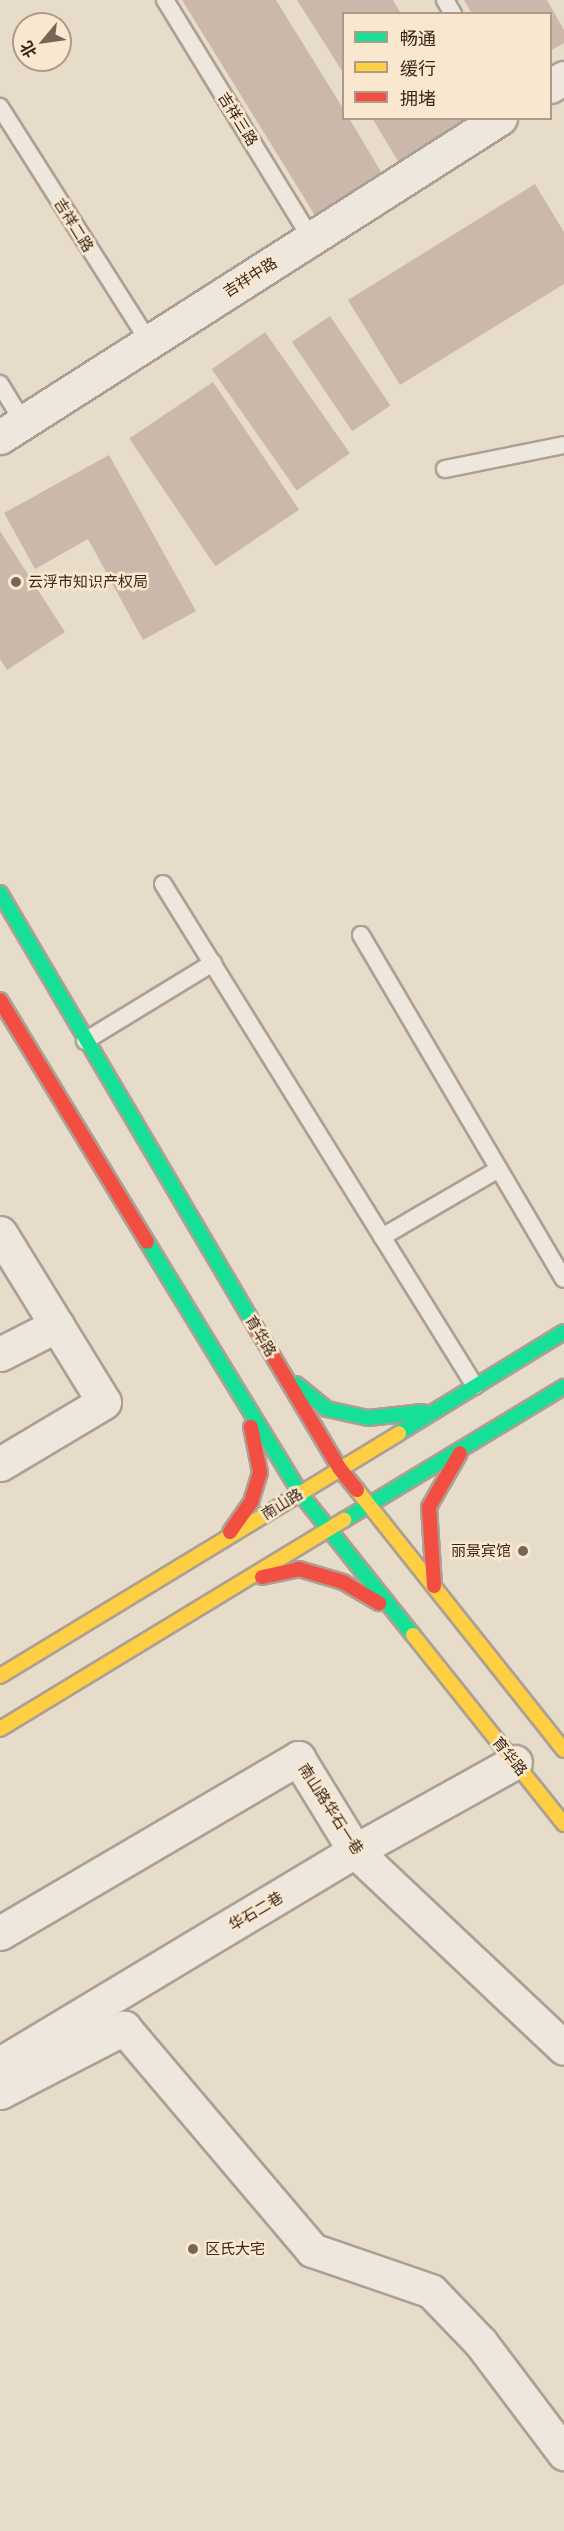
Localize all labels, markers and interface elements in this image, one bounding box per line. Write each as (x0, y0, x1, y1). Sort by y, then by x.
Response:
north arrow (12, 12, 72, 72)
legend (342, 12, 552, 120)
text: 畅通 (400, 26, 436, 51)
text: 北 (15, 37, 42, 62)
text: 缓行 (400, 56, 436, 81)
text: 拥堵 (400, 86, 436, 111)
street label: 吉祥三路 (214, 89, 262, 149)
street label: 吉祥二路 (50, 195, 98, 255)
street label: 吉祥中路 (220, 253, 280, 301)
place label: 云浮市知识产权局 (28, 573, 148, 591)
marker: 云浮市知识产权局 (9, 575, 23, 589)
street label: 育华路 (242, 1312, 280, 1360)
street label: 南山路 (258, 1484, 306, 1524)
place label: 丽景宾馆 (451, 1542, 511, 1560)
marker: 丽景宾馆 (516, 1544, 530, 1558)
street label: 育华路 (489, 1733, 531, 1779)
street label: 南山路华石一巷 (295, 1760, 367, 1858)
street label: 华石二巷 (226, 1888, 286, 1934)
place label: 区氏大宅 (205, 2240, 265, 2258)
marker: 区氏大宅 (186, 2242, 200, 2256)

